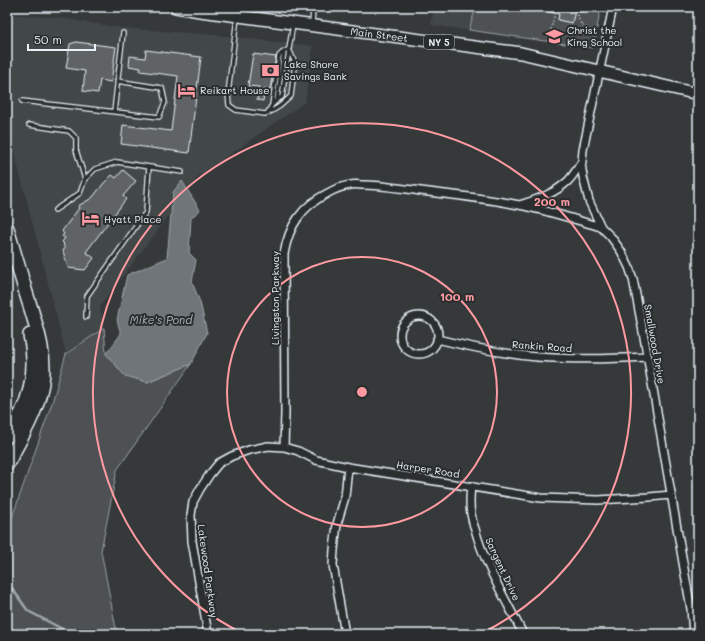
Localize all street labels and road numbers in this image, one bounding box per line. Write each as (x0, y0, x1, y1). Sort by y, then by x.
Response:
street label: Main Street (350, 24, 409, 45)
road number: NY 5 (424, 35, 454, 49)
street label: Livingston Parkway (268, 251, 282, 345)
street label: Smallwood Drive (641, 303, 669, 385)
street label: Rankin Road (511, 337, 573, 355)
street label: Harper Road (395, 457, 461, 481)
street label: Lakewood Parkway (195, 523, 221, 619)
street label: Sargent Drive (482, 535, 524, 603)

